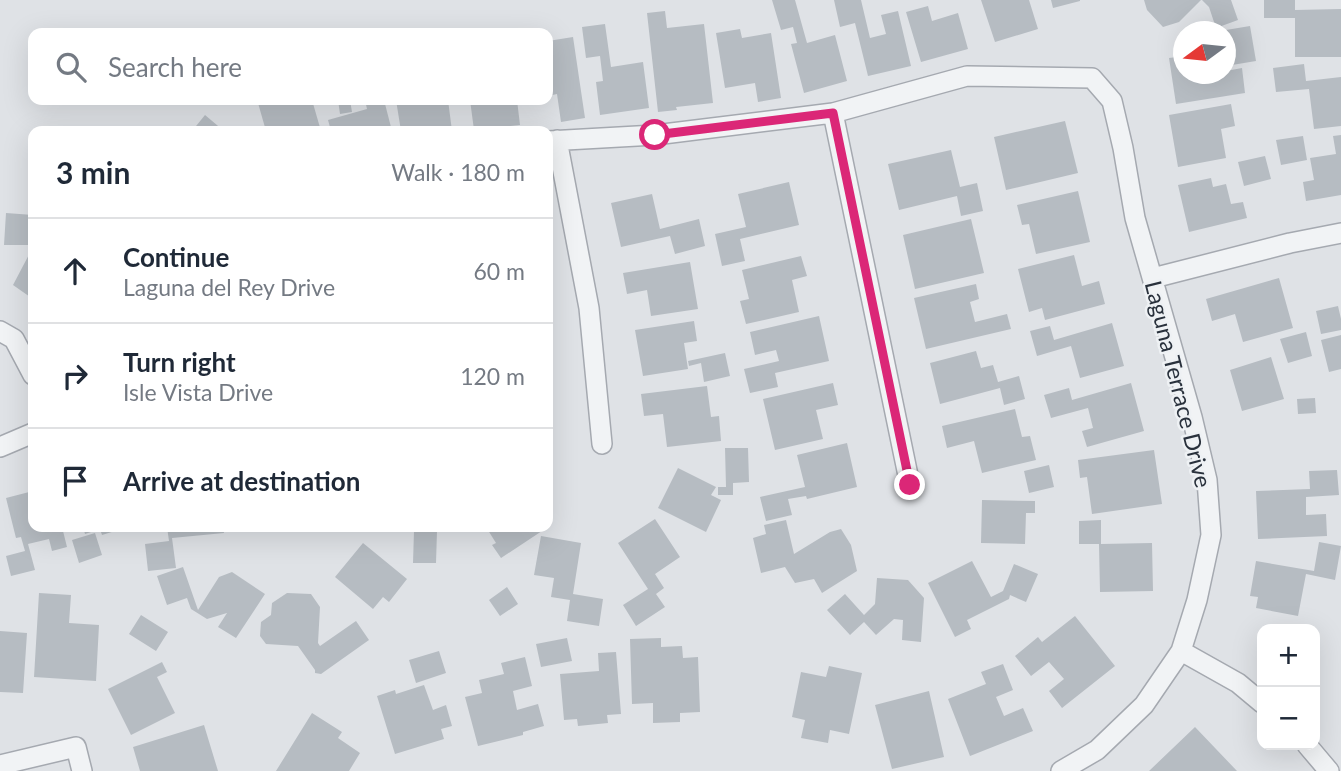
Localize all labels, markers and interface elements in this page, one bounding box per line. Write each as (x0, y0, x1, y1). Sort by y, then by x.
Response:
north arrow (1173, 21, 1236, 84)
search box (28, 28, 553, 105)
icon: search (52, 48, 90, 86)
text: Search here (108, 51, 242, 83)
route start (639, 119, 670, 150)
text: 3 min (56, 154, 130, 190)
text: Walk · 180 m (391, 158, 525, 186)
text: Continue (123, 241, 229, 273)
icon: ahead (56, 252, 94, 290)
text: 60 m (474, 257, 525, 285)
text: Laguna del Rey Drive (123, 273, 335, 301)
street label: Laguna Terrace Drive (1140, 278, 1218, 490)
text: Turn right (123, 346, 236, 378)
icon: right (56, 357, 94, 395)
text: 120 m (460, 362, 525, 390)
text: Isle Vista Drive (123, 378, 273, 406)
icon: arrive (56, 462, 94, 500)
text: Arrive at destination (123, 465, 360, 497)
route end (894, 469, 925, 500)
map controls (1257, 624, 1320, 750)
button: + (1257, 624, 1320, 687)
button: − (1257, 687, 1320, 750)

